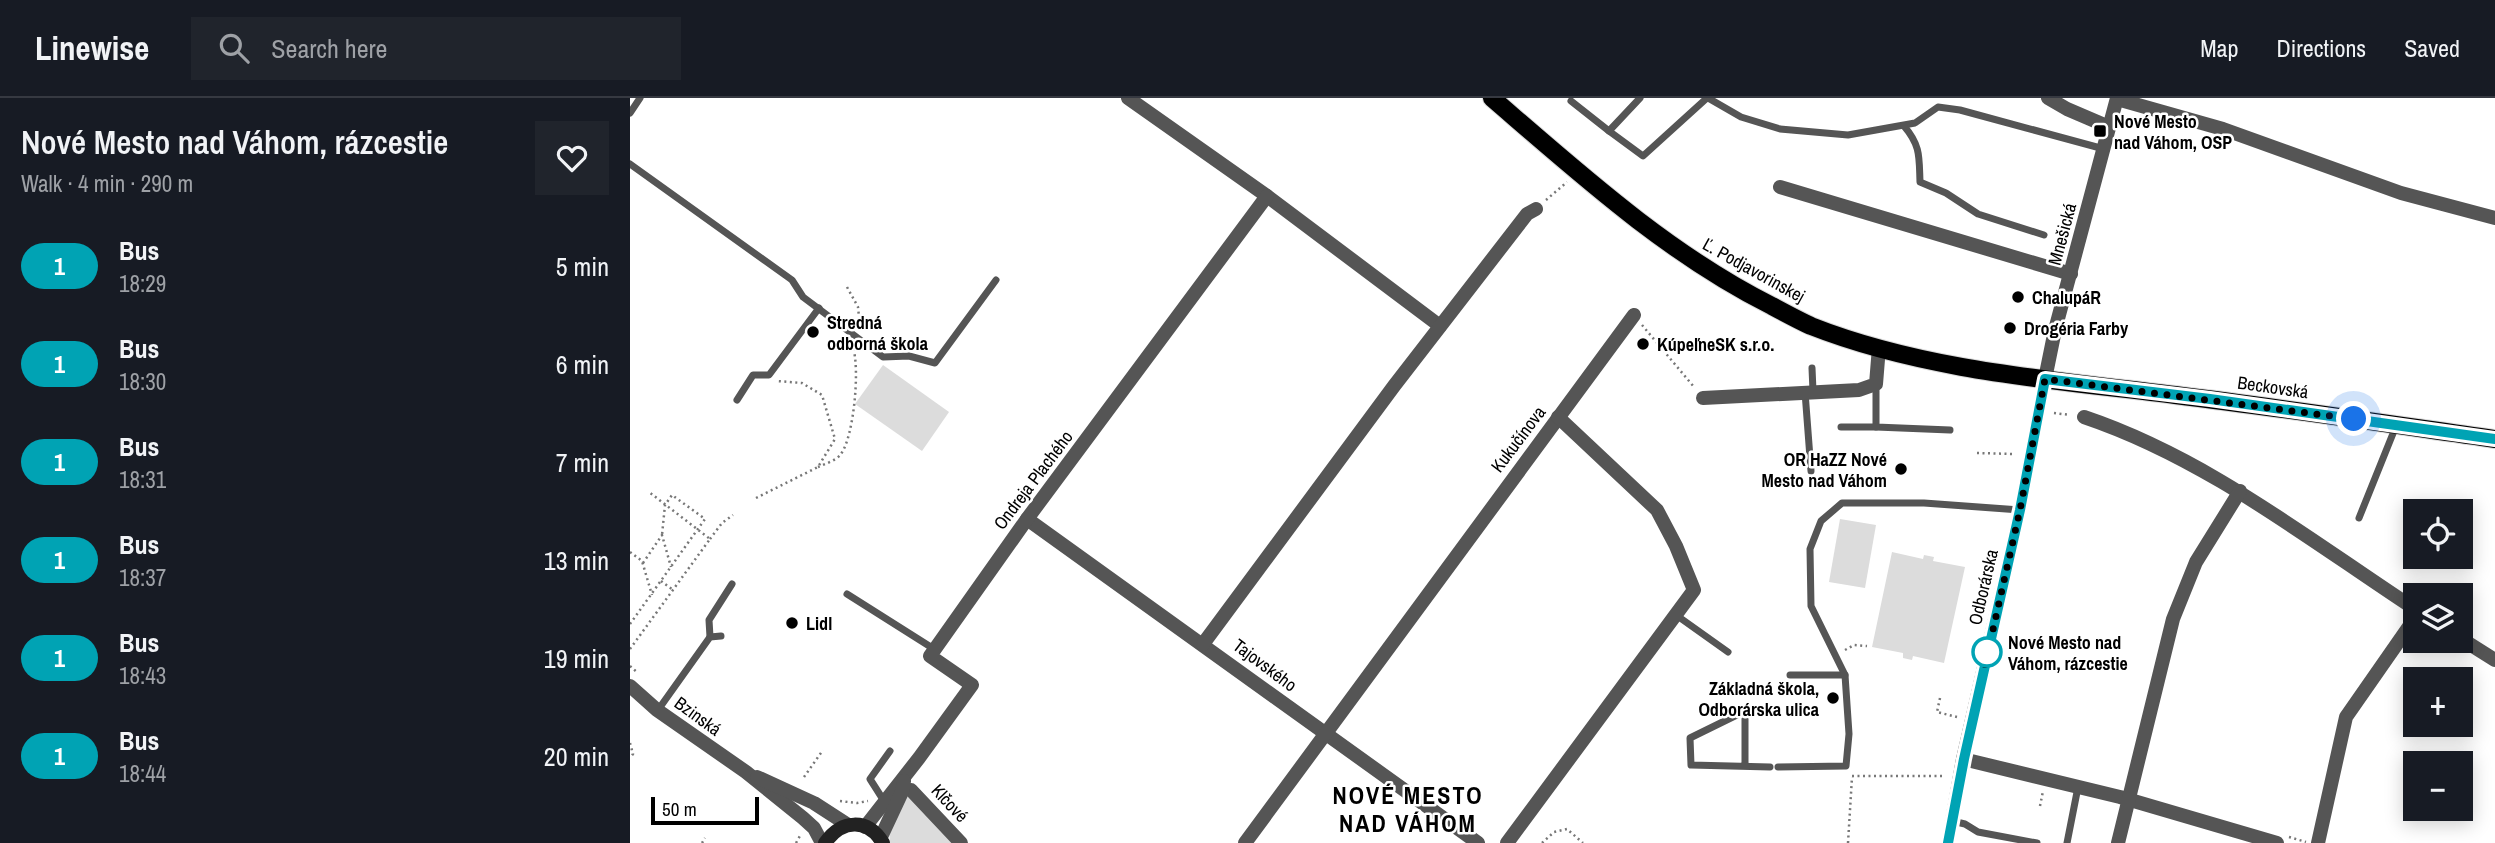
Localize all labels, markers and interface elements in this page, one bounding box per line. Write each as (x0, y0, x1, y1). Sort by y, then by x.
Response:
search box (191, 17, 681, 80)
text: Linewise (35, 26, 149, 70)
icon: search (215, 29, 253, 67)
text: Search here (271, 31, 387, 66)
text: Map (2200, 32, 2238, 64)
text: Directions (2276, 32, 2366, 64)
text: Saved (2404, 32, 2460, 64)
place label: Nové Mesto nad Váhom, OSP (2114, 109, 2232, 155)
text: Nové Mesto nad Váhom, rázcestie (21, 120, 448, 164)
button: heart (535, 121, 609, 195)
marker: Nové Mesto nad Váhom, OSP (2092, 123, 2108, 139)
text: Walk · 4 min · 290 m (21, 168, 193, 199)
street label: Mnešická (2042, 200, 2082, 268)
street label: Ľ. Podjavorinskej (1698, 232, 1810, 308)
text: Bus (119, 233, 159, 268)
text: 5 min (556, 249, 609, 284)
text: 1 (54, 250, 65, 282)
text: 18:29 (119, 268, 166, 299)
place label: ChalupáR (2032, 285, 2101, 310)
marker: ChalupáR (2010, 289, 2026, 305)
place label: Stredná odborná škola (827, 310, 929, 356)
place label: Drogéria Farby (2024, 316, 2129, 341)
marker: Drogéria Farby (2002, 320, 2018, 336)
marker: Stredná odborná škola (805, 324, 821, 340)
text: Bus (119, 331, 159, 366)
place label: KúpeľneSK s.r.o. (1657, 332, 1774, 357)
marker: KúpeľneSK s.r.o. (1635, 336, 1651, 352)
text: 6 min (556, 347, 609, 382)
text: 1 (54, 348, 65, 380)
text: 18:30 (119, 366, 166, 397)
street label: Beckovská (2236, 370, 2310, 404)
street label: Kukučínova (1485, 401, 1551, 477)
your location (2336, 401, 2371, 436)
street label: Ondreja Plachého (987, 425, 1079, 535)
text: Bus (119, 429, 159, 464)
text: 7 min (556, 445, 609, 480)
text: 1 (54, 446, 65, 478)
place label: OR HaZZ Nové Mesto nad Váhom (1762, 447, 1887, 493)
marker: OR HaZZ Nové Mesto nad Váhom (1893, 461, 1909, 477)
text: 18:31 (119, 464, 166, 495)
map controls (2403, 499, 2473, 821)
button: locate (2403, 499, 2473, 569)
text: Bus (119, 527, 159, 562)
text: 13 min (544, 543, 609, 578)
text: 1 (54, 544, 65, 576)
street label: Odborárska (1962, 547, 2004, 627)
text: 18:37 (119, 562, 166, 593)
button: layers (2403, 583, 2473, 653)
place label: Lidl (806, 611, 832, 636)
marker: Lidl (784, 615, 800, 631)
text: Bus (119, 625, 159, 660)
place label: Nové Mesto nad Váhom, rázcestie (2008, 630, 2128, 676)
street label: Tajovského (1228, 633, 1302, 697)
marker: Nové Mesto nad Váhom, rázcestie (1972, 637, 2002, 667)
text: 19 min (544, 641, 609, 676)
text: 1 (54, 642, 65, 674)
text: 18:43 (119, 660, 166, 691)
button: + (2403, 667, 2473, 737)
place label: Základná škola, Odborárska ulica (1698, 676, 1820, 722)
street label: Bzinská (669, 690, 727, 742)
marker: Základná škola, Odborárska ulica (1825, 690, 1841, 706)
text: Bus (119, 723, 159, 758)
text: 20 min (544, 739, 609, 774)
text: 1 (54, 740, 65, 772)
button: − (2403, 751, 2473, 821)
text: 18:44 (119, 758, 166, 789)
street label: Klčové (926, 778, 974, 828)
district label: NOVÉ MESTO NAD VÁHOM (1333, 779, 1483, 839)
scale bar (651, 794, 760, 826)
text: 50 m (662, 796, 697, 822)

